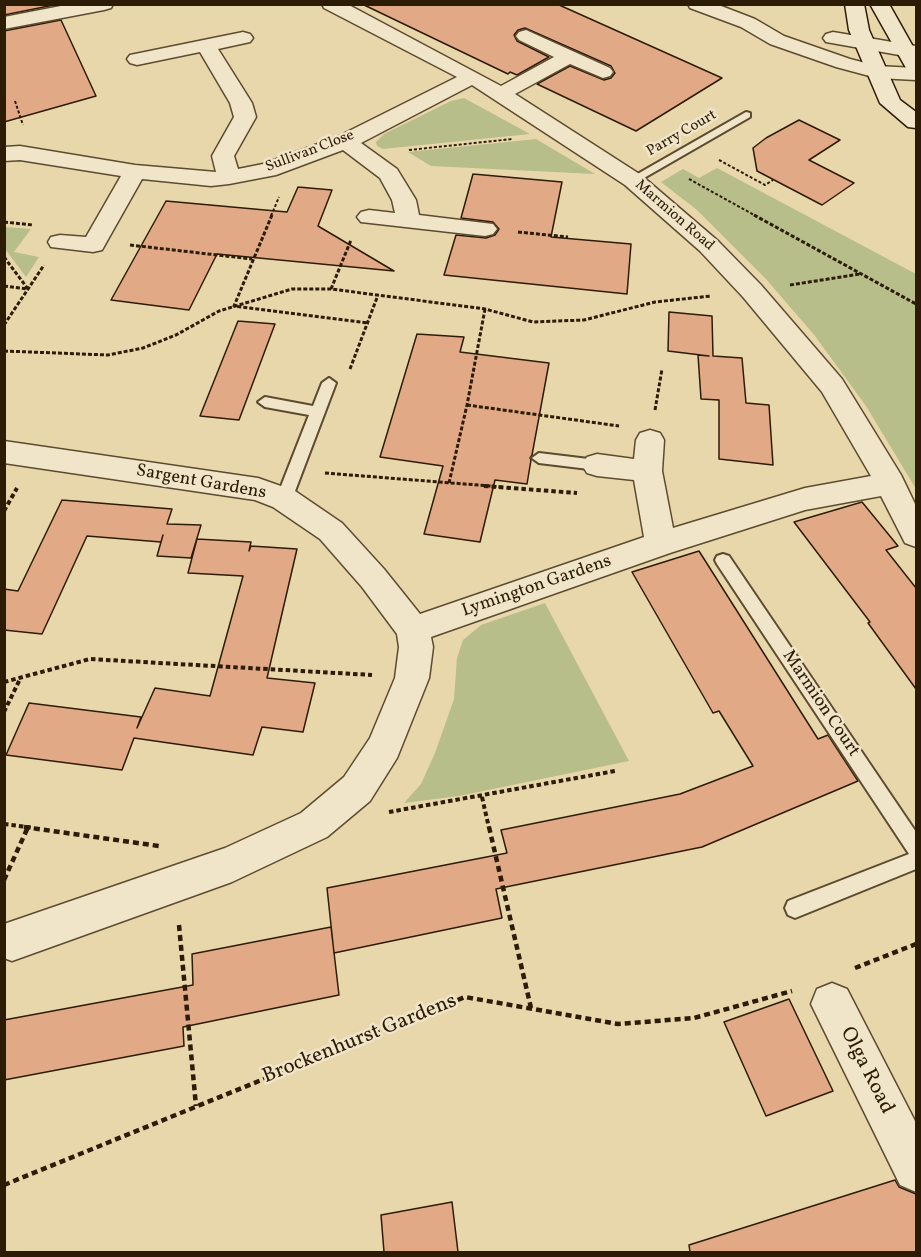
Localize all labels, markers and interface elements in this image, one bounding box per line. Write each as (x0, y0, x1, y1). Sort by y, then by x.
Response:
street label: Parry Court (644, 107, 720, 161)
street label: Sullivan Close (263, 127, 357, 177)
street label: Marmion Road (631, 177, 717, 255)
street label: Sargent Gardens (134, 461, 268, 505)
street label: Lymington Gardens (459, 551, 615, 623)
street label: Marmion Court (776, 647, 864, 761)
street label: Brockenhurst Gardens (259, 990, 461, 1090)
street label: Olga Road (833, 1023, 899, 1119)

